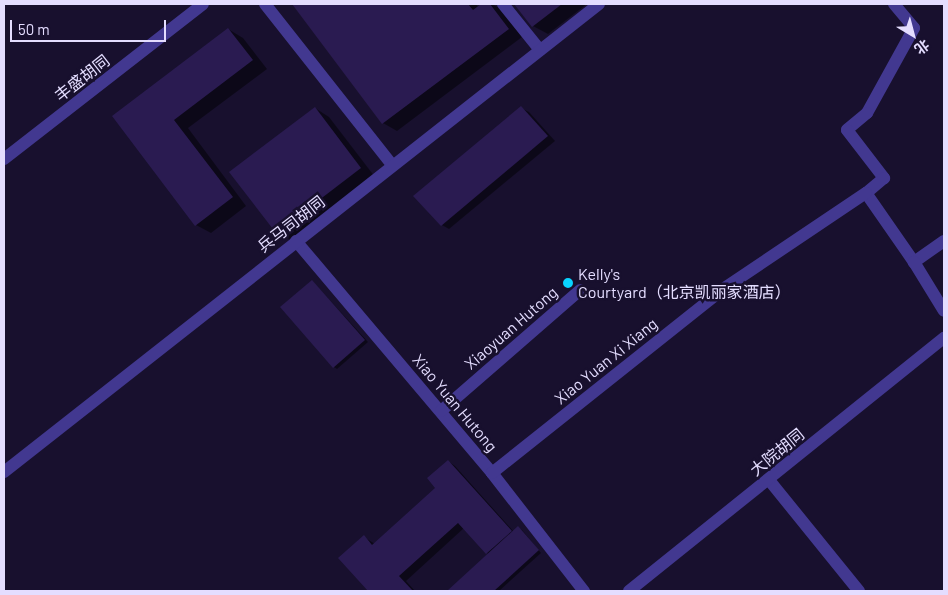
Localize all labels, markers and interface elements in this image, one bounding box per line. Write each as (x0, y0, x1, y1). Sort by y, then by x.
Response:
scale bar (12, 10, 169, 42)
north arrow (888, 10, 938, 60)
text: 50 m (18, 20, 50, 38)
text: 北 (912, 36, 933, 58)
street label: 丰盛胡同 (51, 51, 113, 105)
street label: 兵马司胡同 (254, 192, 328, 256)
place label: Kelly's Courtyard（北京凯丽家酒店） (578, 264, 791, 302)
marker: Kelly's Courtyard（北京凯丽家酒店） (562, 277, 574, 289)
street label: Xiaoyuan Hutong (461, 283, 561, 373)
street label: Xiao Yuan Xi Xiang (551, 314, 661, 408)
street label: Xiao Yuan Hutong (409, 350, 501, 456)
street label: 大院胡同 (746, 424, 808, 480)

